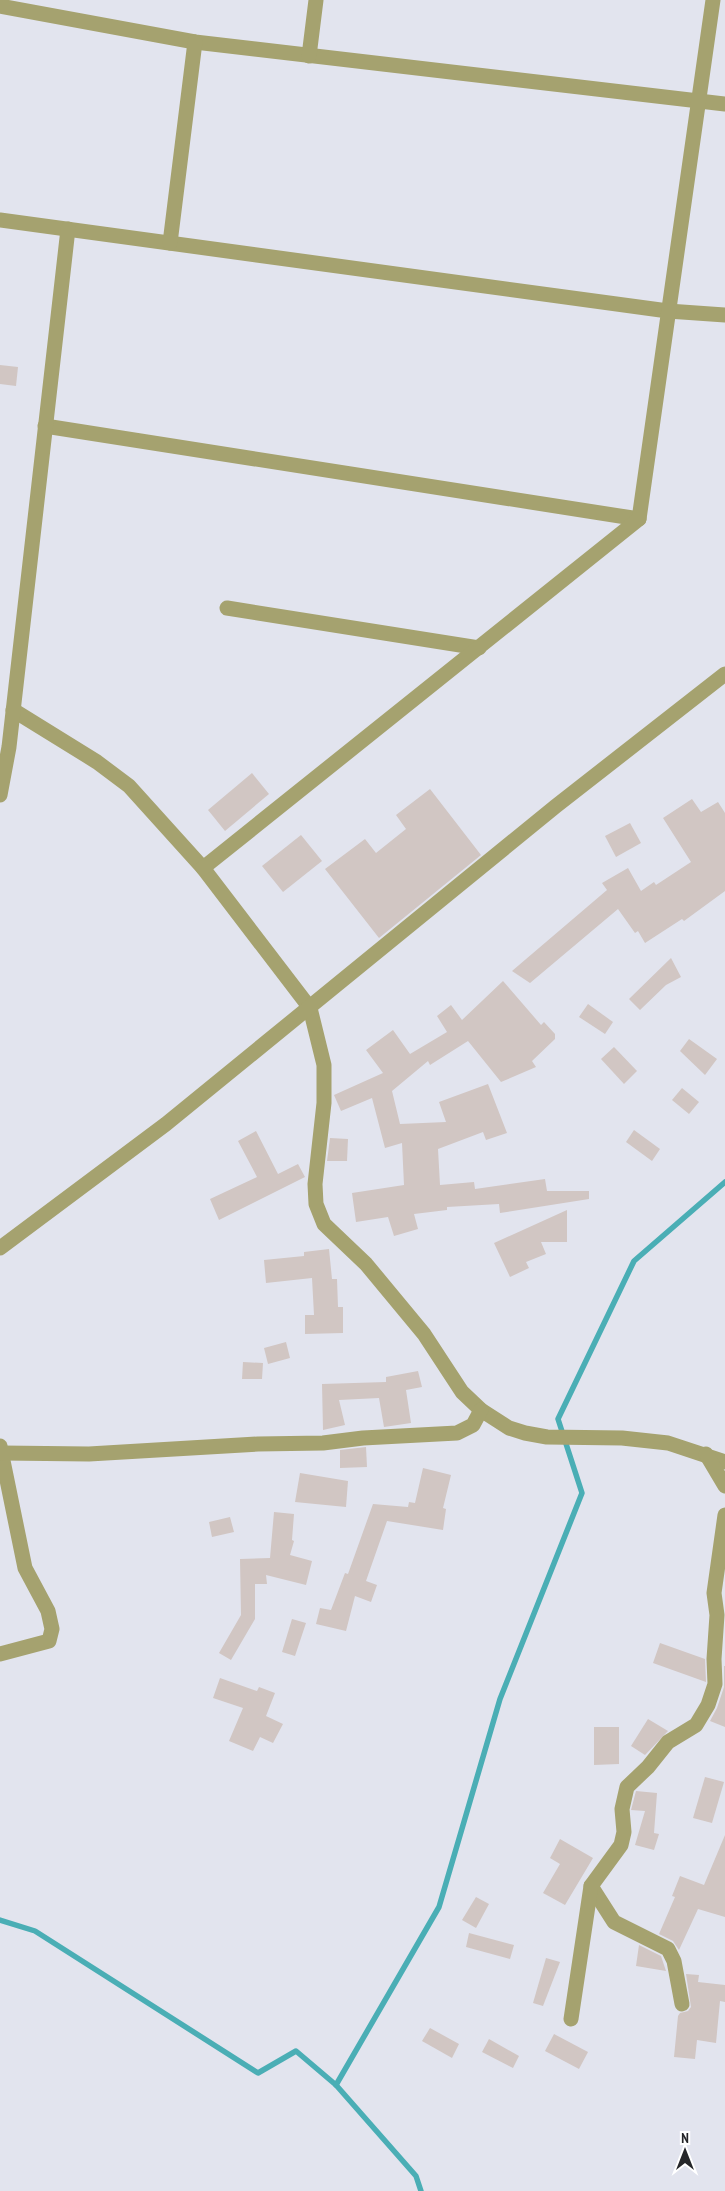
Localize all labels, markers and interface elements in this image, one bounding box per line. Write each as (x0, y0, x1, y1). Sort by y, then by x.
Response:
north arrow (660, 2126, 710, 2176)
text: N (681, 2129, 689, 2147)

